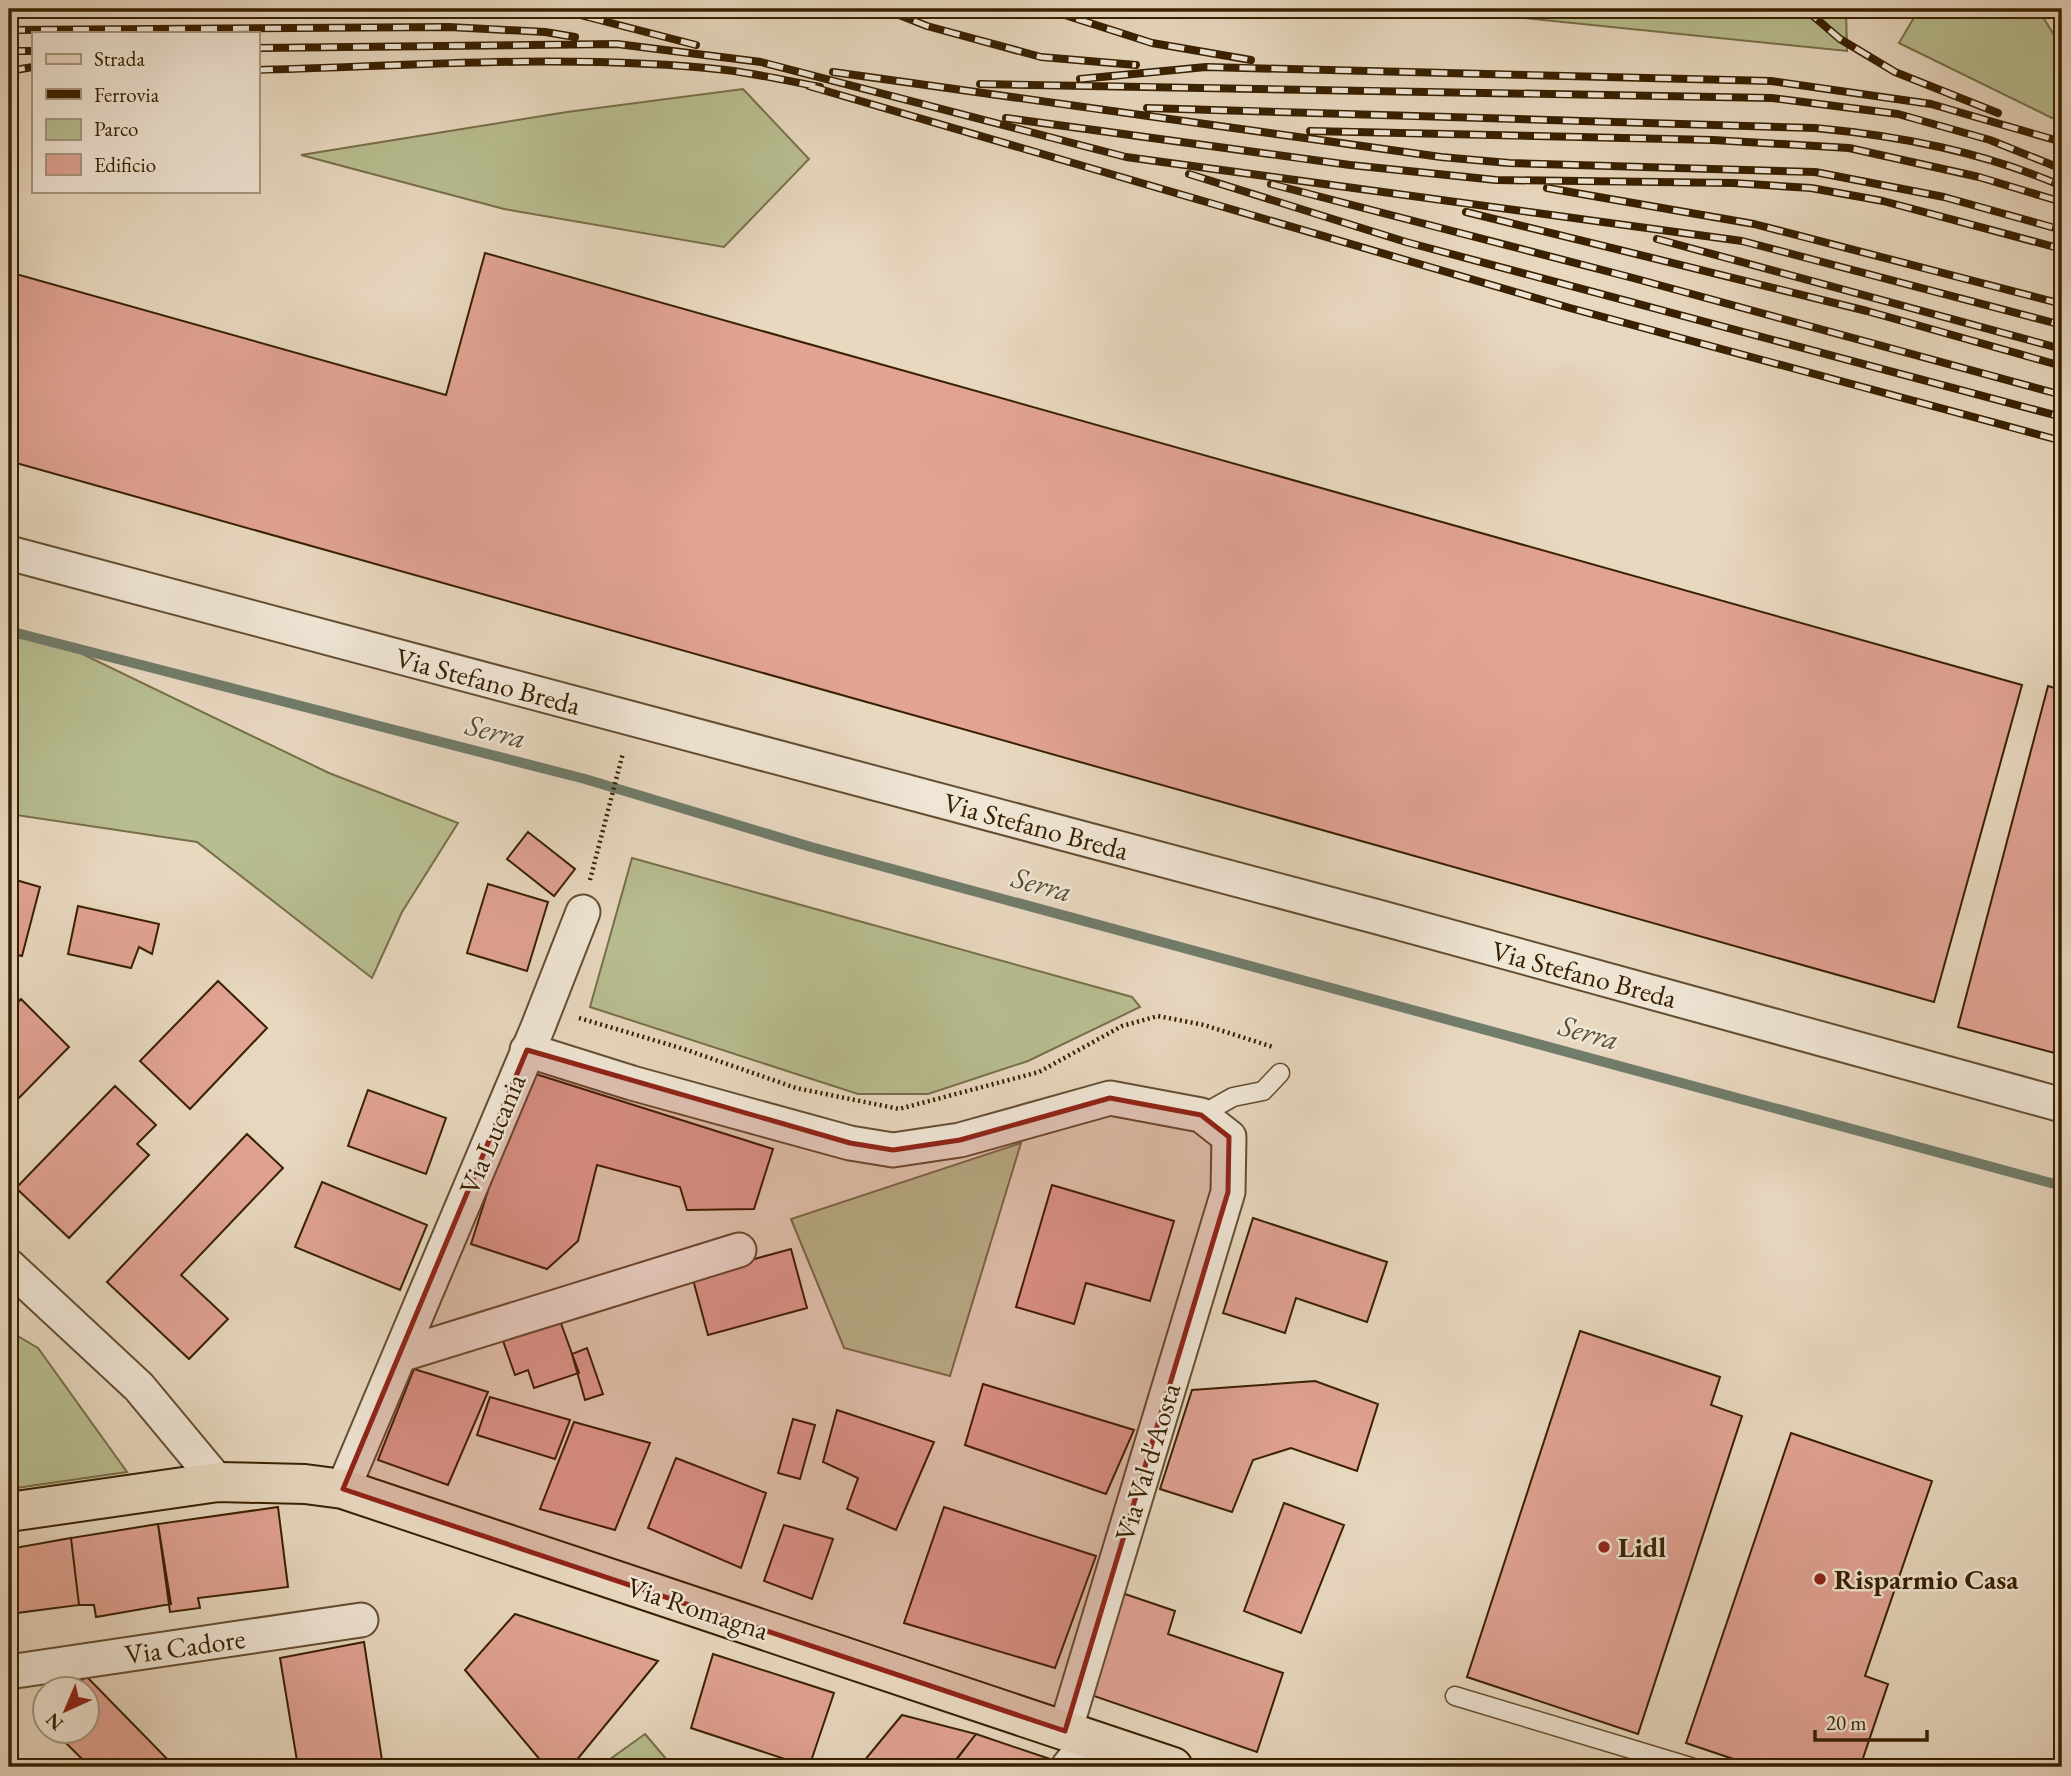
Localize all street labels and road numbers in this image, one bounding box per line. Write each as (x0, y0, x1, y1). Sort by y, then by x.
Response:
street label: Via Stefano Breda (392, 639, 585, 723)
street label: Via Stefano Breda (940, 784, 1133, 868)
street label: Via Stefano Breda (1488, 932, 1681, 1016)
street label: Via Lucania (450, 1067, 534, 1200)
street label: Via Val d'Aosta (1106, 1378, 1188, 1545)
street label: Via Romagna (623, 1568, 774, 1648)
street label: Via Cadore (122, 1620, 248, 1672)

